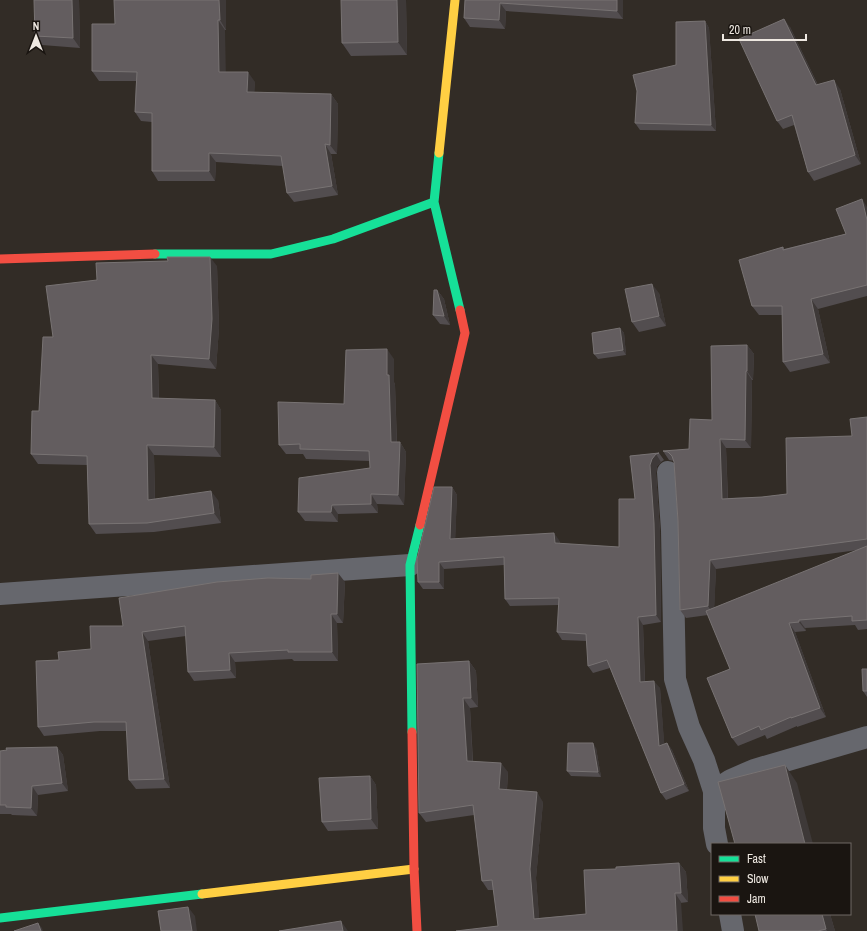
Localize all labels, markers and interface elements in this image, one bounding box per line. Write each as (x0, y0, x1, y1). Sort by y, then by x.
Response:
north arrow (16, 16, 56, 56)
scale bar (723, 16, 806, 42)
text: N (33, 19, 39, 33)
text: 20 m (729, 22, 751, 38)
legend (711, 843, 851, 915)
text: Fast (747, 851, 766, 867)
text: Slow (747, 871, 769, 887)
text: Jam (747, 891, 766, 907)

